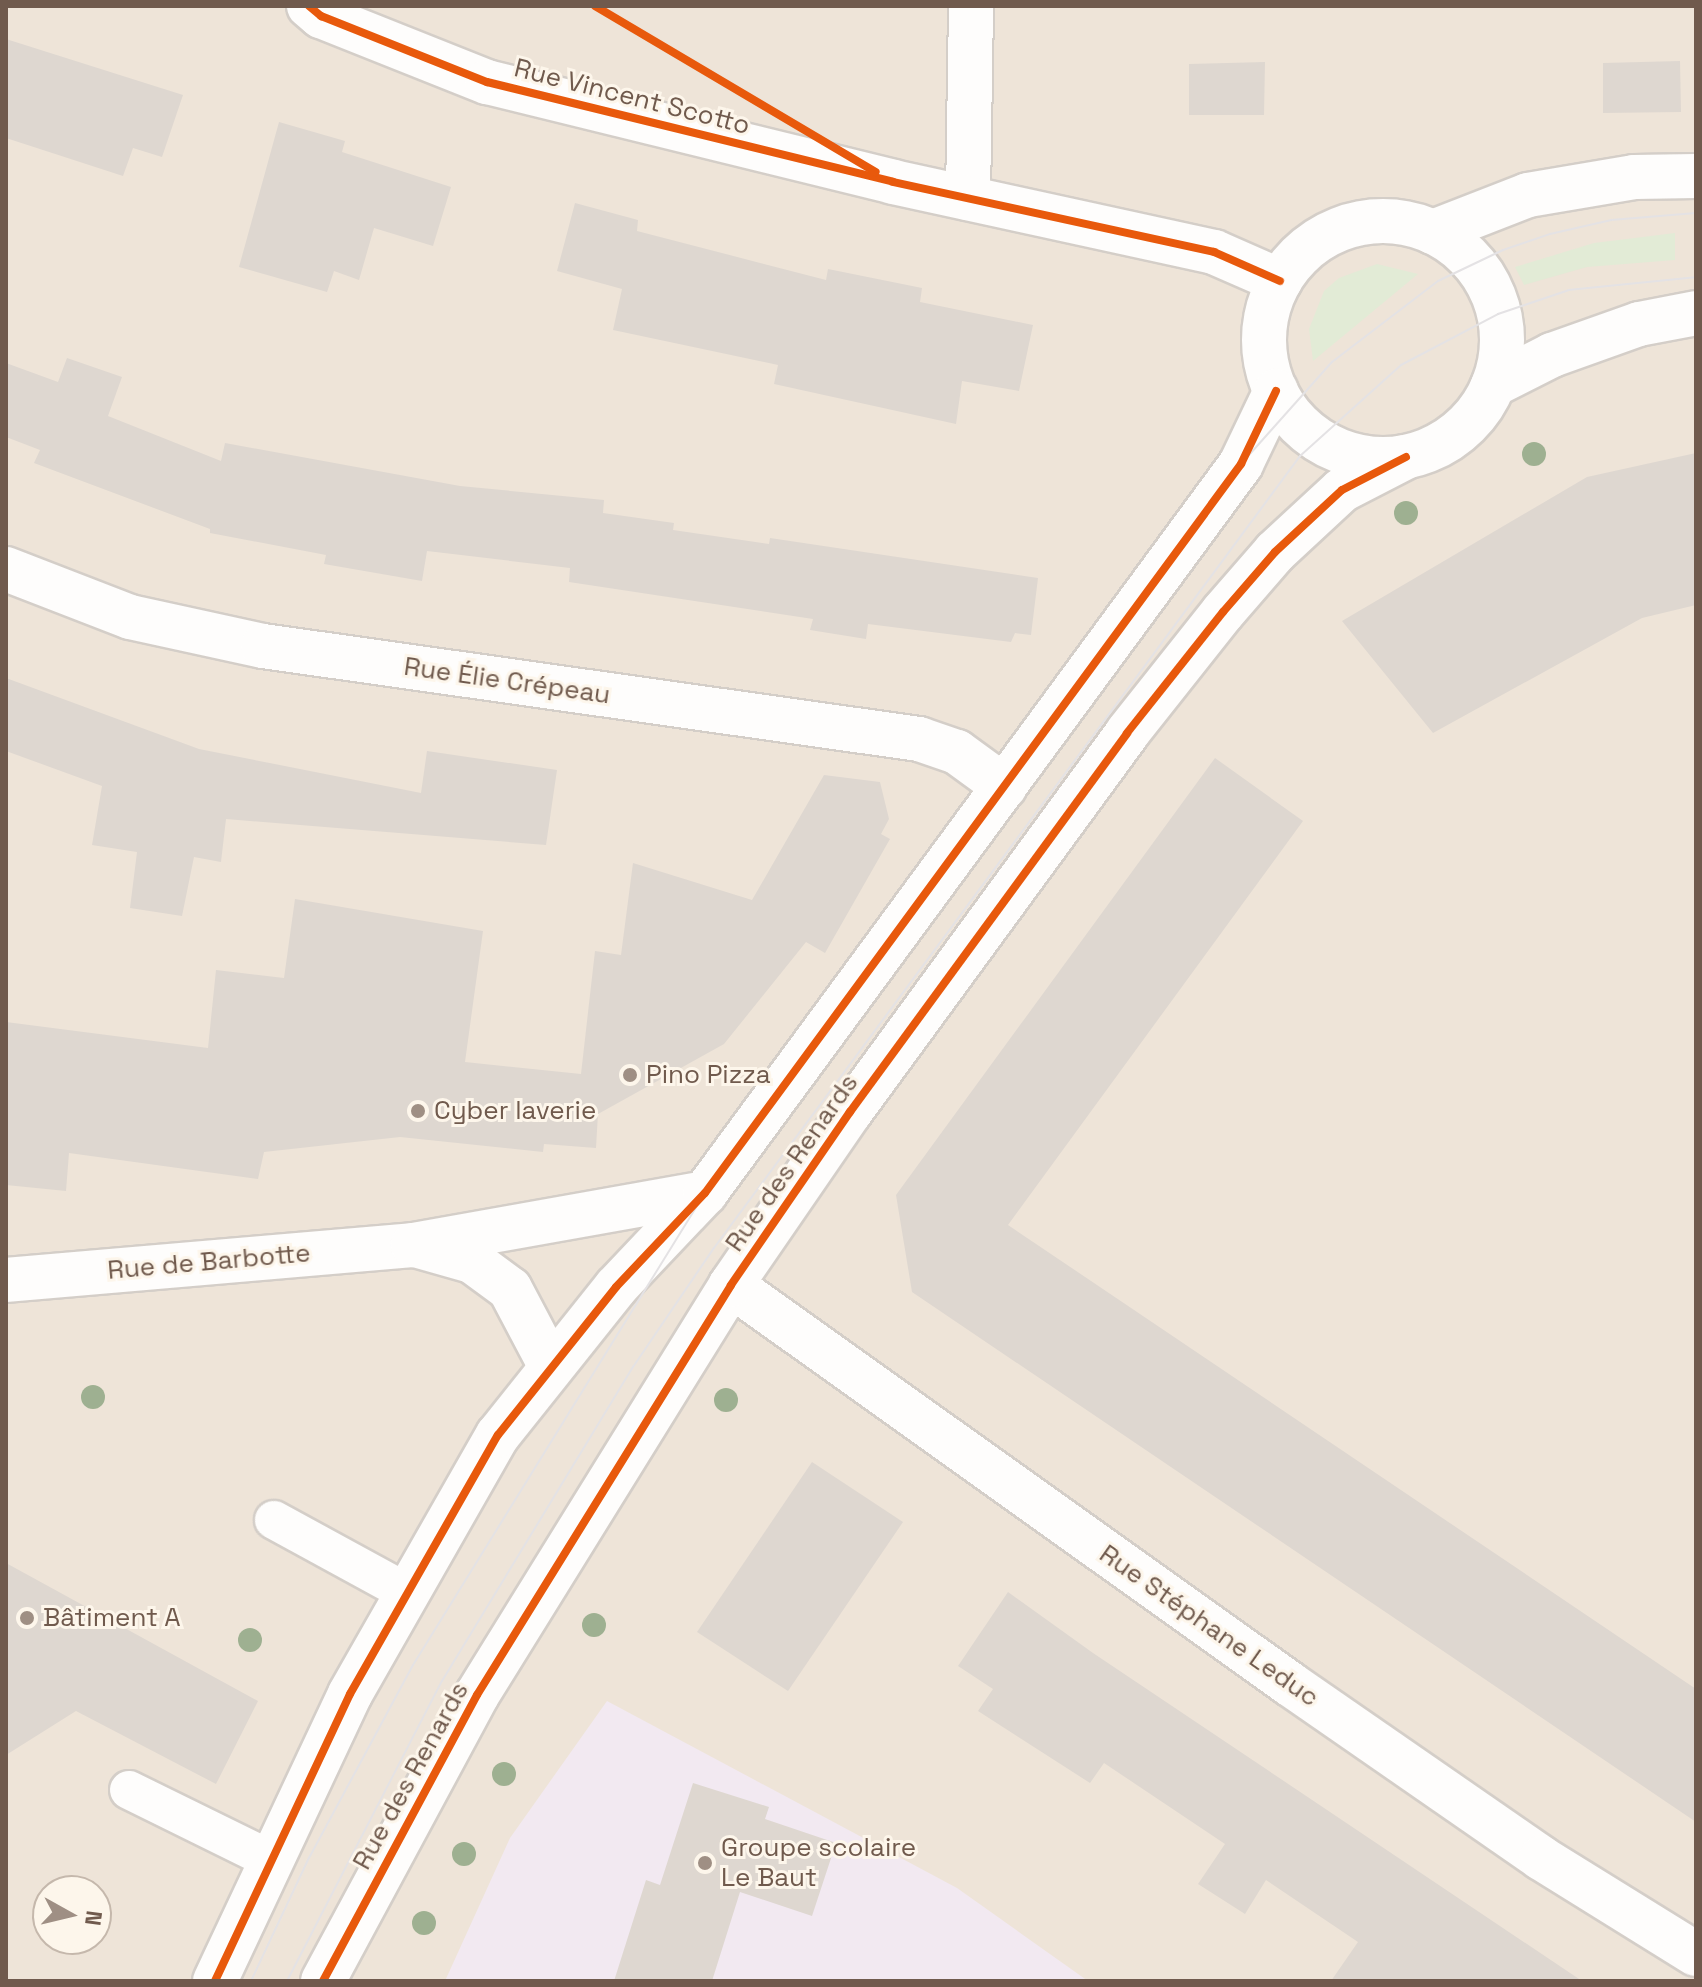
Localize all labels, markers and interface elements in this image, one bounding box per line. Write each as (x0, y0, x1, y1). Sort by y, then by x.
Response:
street label: Rue Vincent Scotto (511, 53, 753, 141)
street label: Rue Élie Crépeau (402, 651, 612, 711)
place label: Pino Pizza (646, 1059, 771, 1091)
marker: Pino Pizza (621, 1066, 639, 1084)
street label: Rue des Renards (719, 1068, 865, 1258)
place label: Cyber laverie (434, 1095, 596, 1127)
marker: Cyber laverie (409, 1102, 427, 1120)
street label: Rue de Barbotte (106, 1238, 312, 1286)
street label: Rue Stéphane Leduc (1093, 1538, 1325, 1714)
place label: Bâtiment A (43, 1602, 181, 1634)
marker: Bâtiment A (18, 1609, 36, 1627)
street label: Rue des Renards (347, 1677, 475, 1875)
place label: Groupe scolaire Le Baut (721, 1832, 916, 1894)
marker: Groupe scolaire Le Baut (696, 1854, 714, 1872)
north arrow (32, 1875, 112, 1955)
text: N (79, 1909, 109, 1927)

